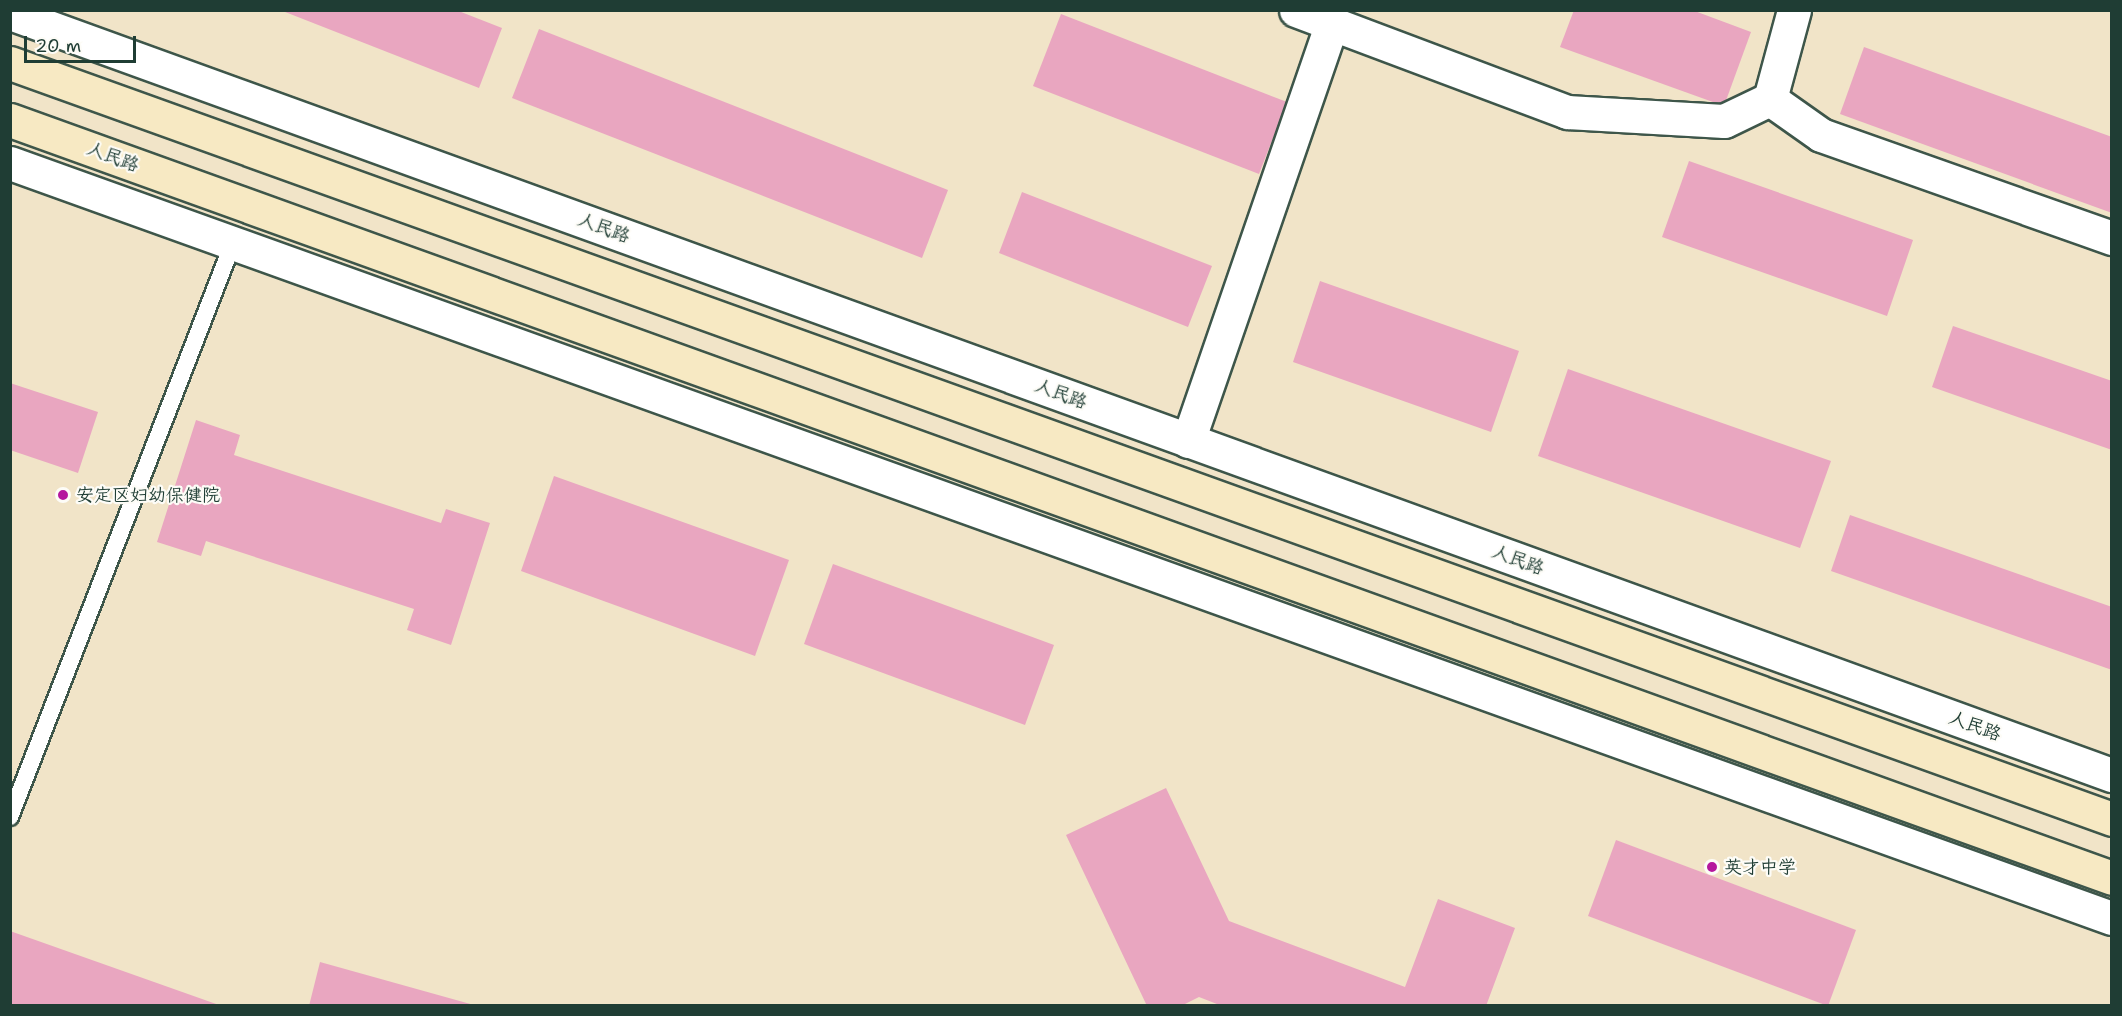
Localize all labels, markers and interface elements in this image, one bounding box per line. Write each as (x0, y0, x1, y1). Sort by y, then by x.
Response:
scale bar (27, 24, 140, 62)
text: 20 m (35, 34, 81, 58)
street label: 人民路 (84, 138, 142, 176)
street label: 人民路 (575, 209, 633, 247)
street label: 人民路 (1032, 375, 1090, 413)
place label: 安定区妇幼保健院 (76, 484, 220, 506)
marker: 安定区妇幼保健院 (54, 486, 72, 504)
street label: 人民路 (1489, 541, 1547, 579)
street label: 人民路 (1946, 707, 2004, 745)
place label: 英才中学 (1724, 856, 1796, 878)
marker: 英才中学 (1705, 860, 1719, 874)

